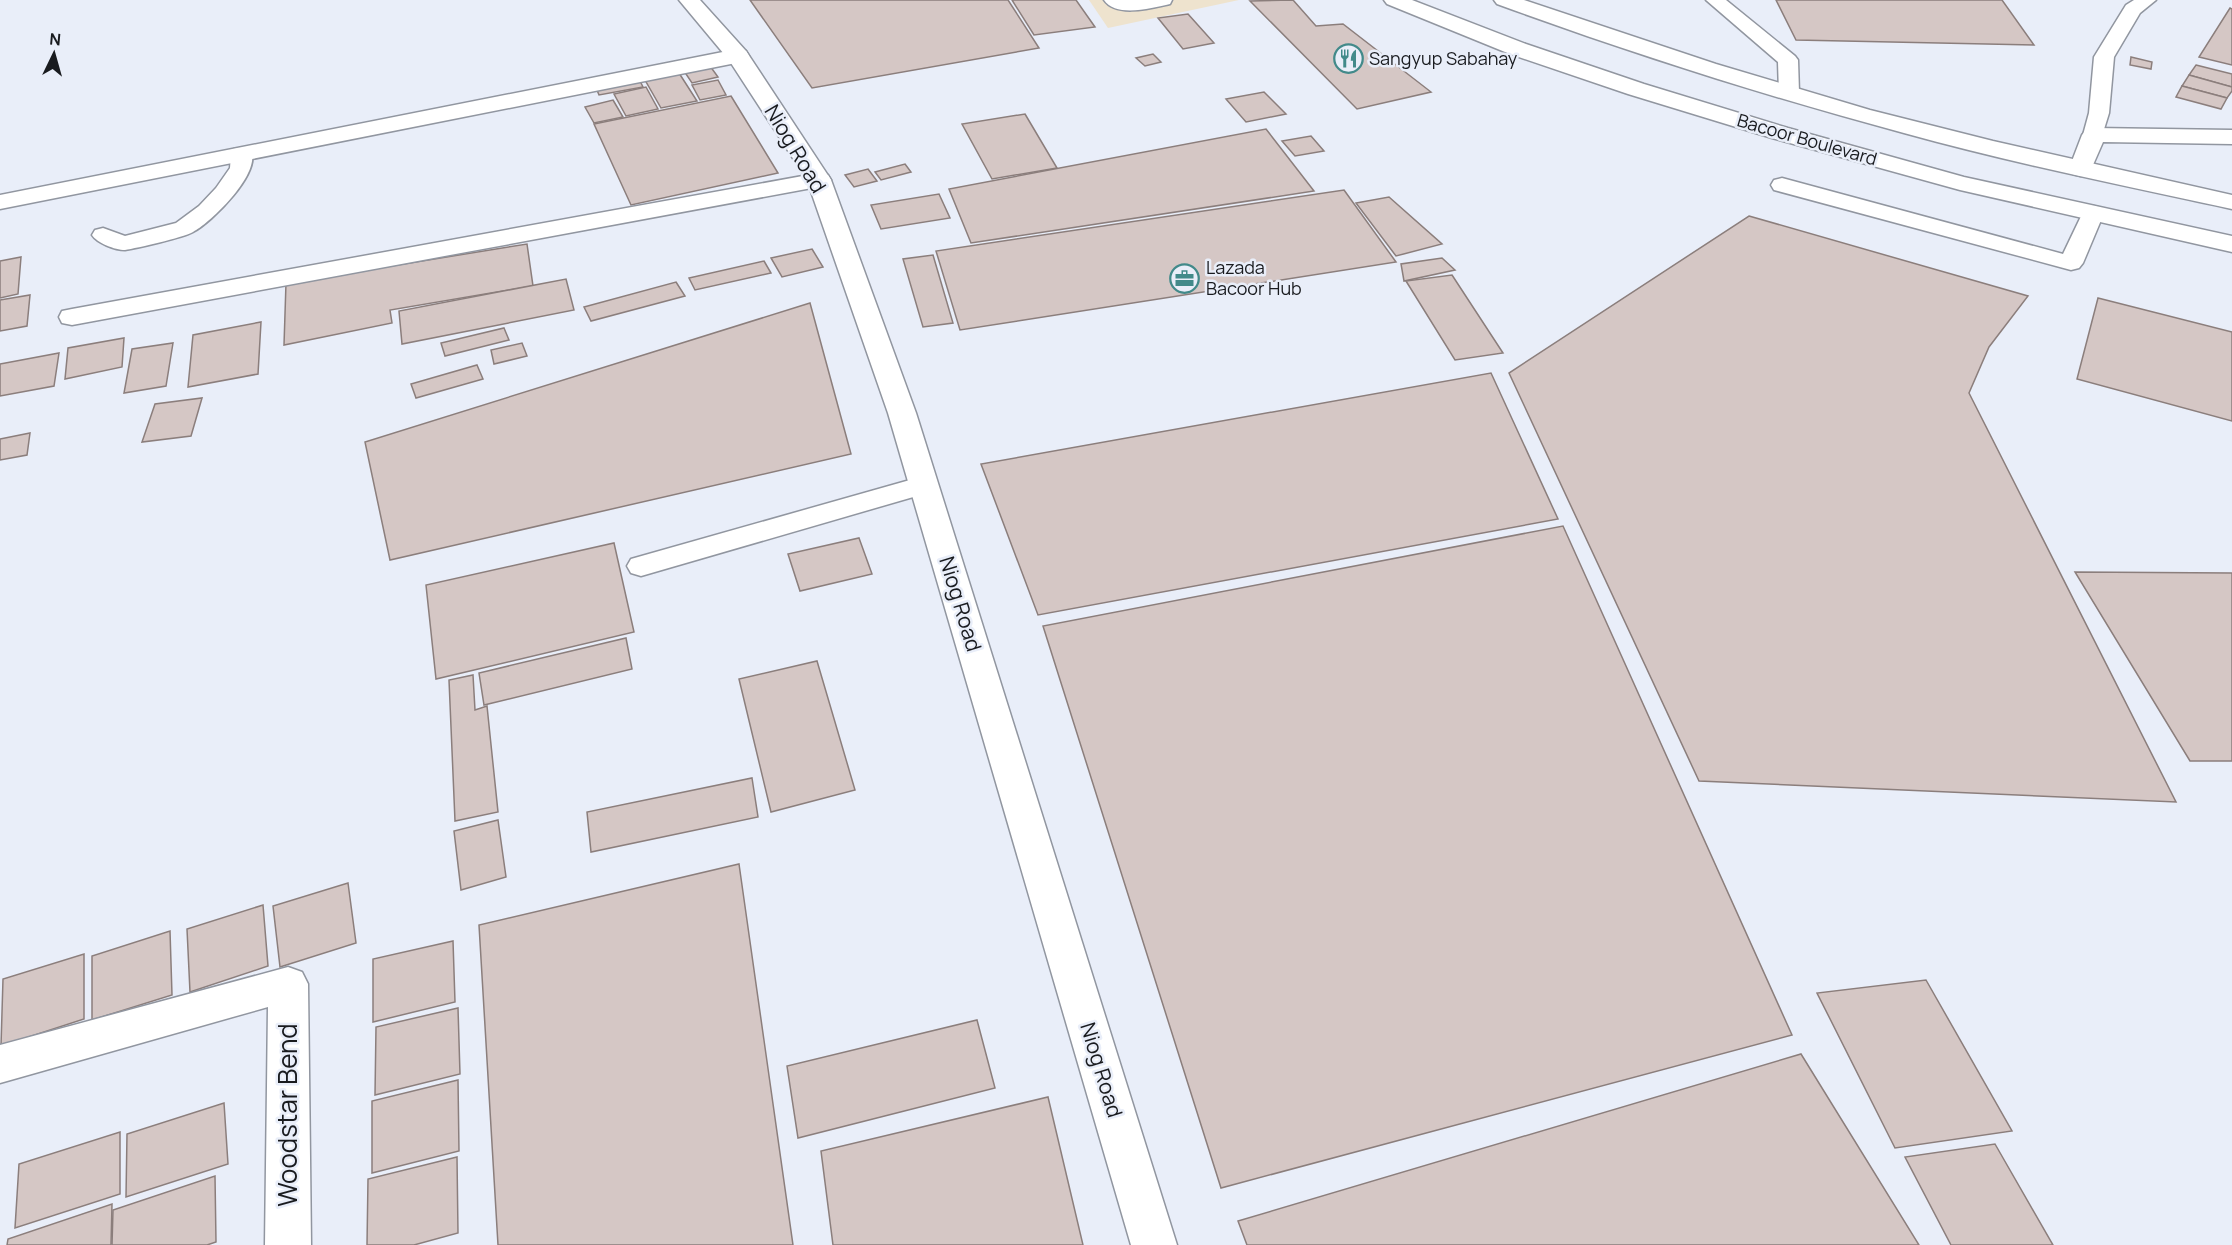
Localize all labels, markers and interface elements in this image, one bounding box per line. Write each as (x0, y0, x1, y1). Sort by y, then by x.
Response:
north arrow (24, 24, 84, 84)
text: N (49, 28, 62, 51)
restaurant icon: Sangyup Sabahay (1332, 43, 1364, 75)
place label: Sangyup Sabahay (1369, 46, 1518, 70)
street label: Niog Road (759, 99, 833, 198)
street label: Bacoor Boulevard (1735, 108, 1880, 170)
place label: Lazada Bacoor Hub (1206, 255, 1302, 300)
office icon: Lazada Bacoor Hub (1169, 262, 1201, 294)
street label: Niog Road (933, 553, 989, 655)
street label: Niog Road (1074, 1019, 1130, 1121)
street label: Woodstar Bend (269, 1023, 305, 1207)

